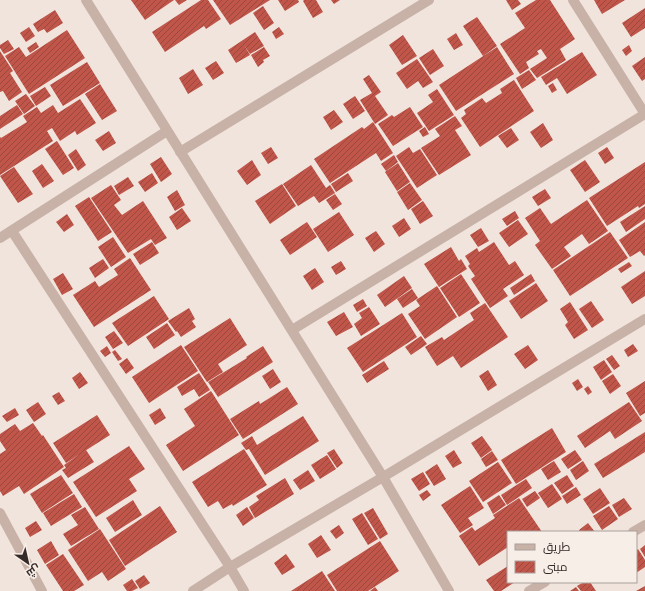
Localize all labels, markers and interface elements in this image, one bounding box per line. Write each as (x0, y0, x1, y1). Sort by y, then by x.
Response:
legend (507, 531, 637, 583)
text: طريق (543, 540, 571, 554)
north arrow (8, 543, 48, 583)
text: مبنى (543, 560, 568, 574)
text: ش (24, 562, 43, 580)

